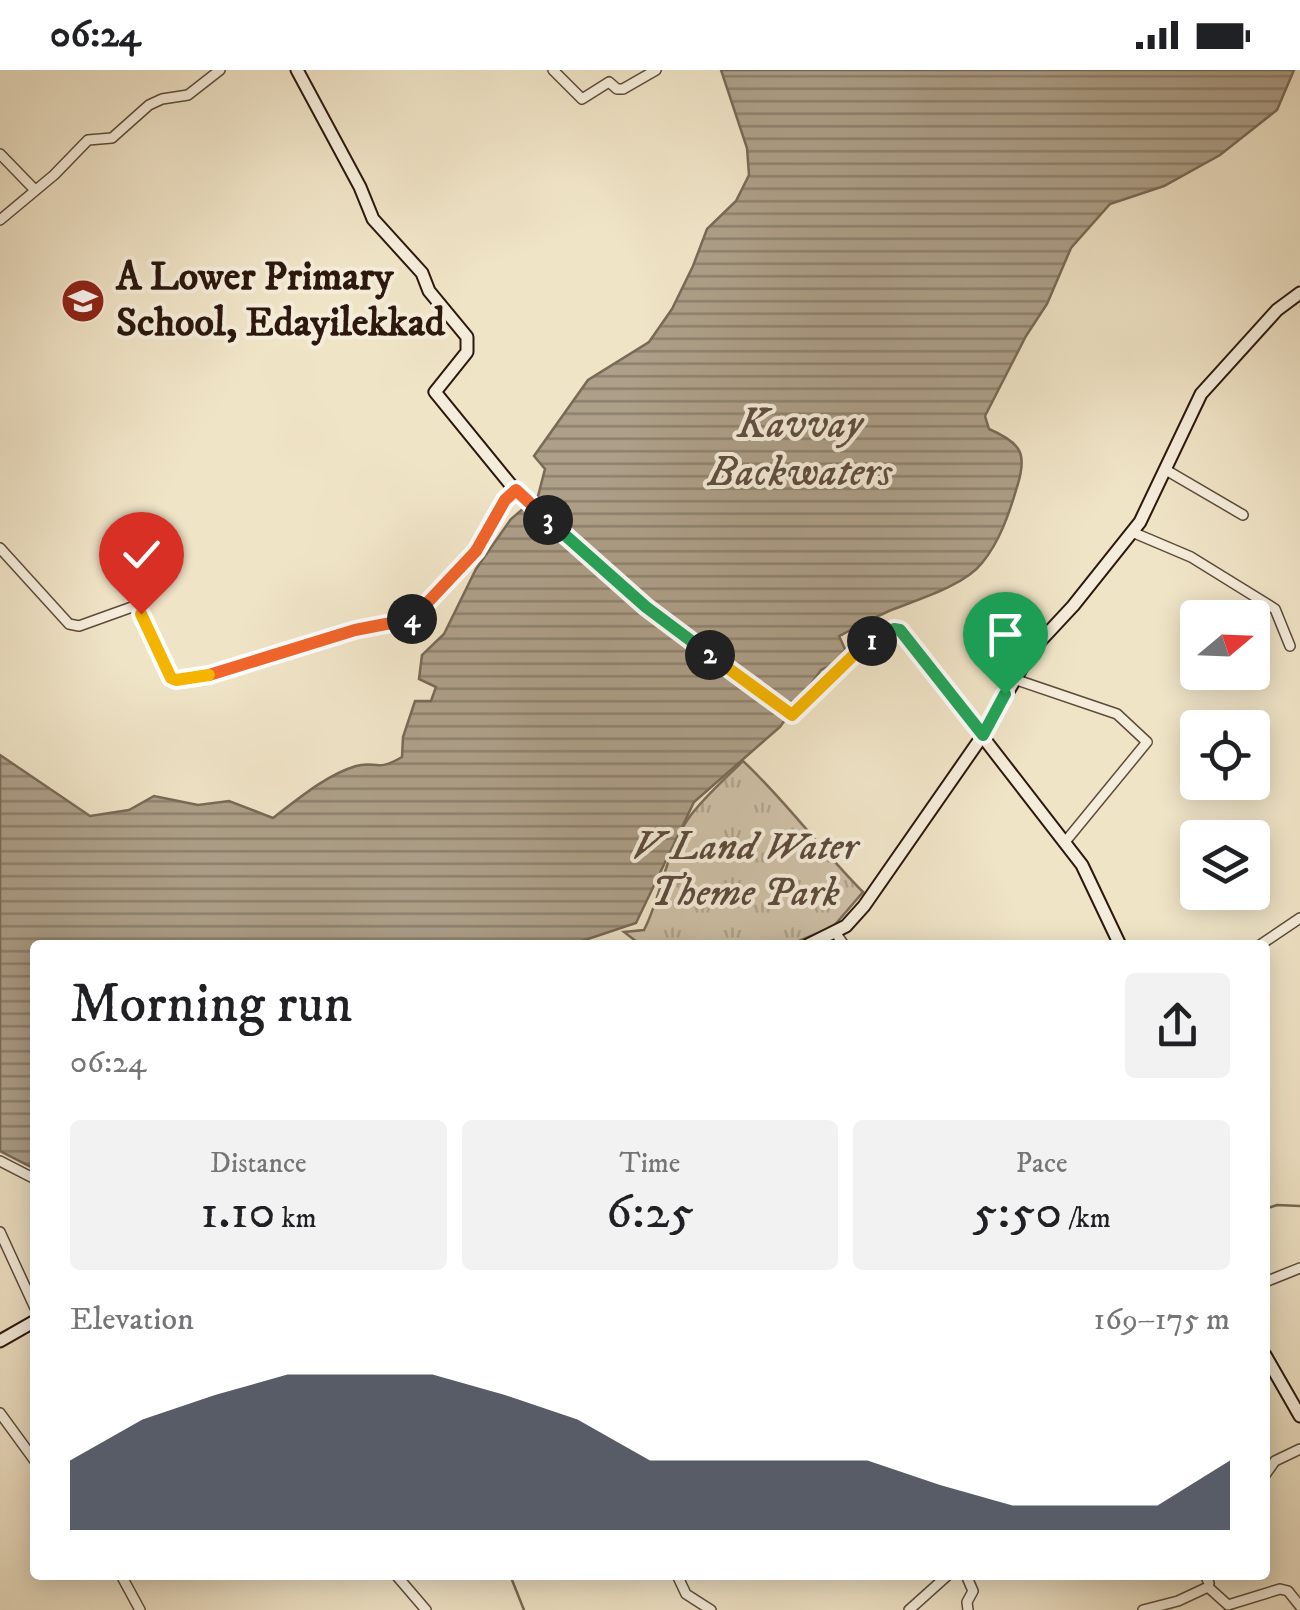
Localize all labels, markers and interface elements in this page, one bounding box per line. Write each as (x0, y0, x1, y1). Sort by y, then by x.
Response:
text: 06:24 (50, 11, 141, 59)
place label: A Lower Primary School, Edayilekkad (115, 253, 446, 349)
school or university icon: A Lower Primary School, Edayilekkad (60, 278, 106, 324)
water label: Kavvay Backwaters (706, 399, 893, 499)
pin: 3 (523, 495, 573, 545)
text: 3 (543, 502, 553, 537)
pin (99, 512, 184, 615)
icon: check (114, 527, 169, 582)
pin (963, 592, 1048, 695)
pin: 4 (387, 594, 437, 644)
north arrow (1180, 600, 1270, 690)
map controls (1180, 600, 1270, 910)
text: 4 (404, 601, 420, 636)
icon: arrive (978, 607, 1033, 662)
pin: 1 (847, 616, 897, 666)
text: 1 (867, 623, 877, 658)
pin: 2 (685, 630, 735, 680)
text: 2 (703, 637, 717, 672)
button: locate (1180, 710, 1270, 800)
button: layers (1180, 820, 1270, 910)
park label: V Land Water Theme Park (632, 823, 860, 919)
text: Morning run (70, 971, 352, 1040)
button: share (1125, 973, 1230, 1078)
text: 06:24 (70, 1043, 146, 1083)
text: Distance (210, 1146, 307, 1181)
text: Time (620, 1146, 680, 1181)
text: Pace (1016, 1146, 1068, 1181)
text: 1.10 (200, 1181, 276, 1244)
text: 6:25 (606, 1181, 694, 1244)
text: 5:50 (973, 1181, 1062, 1244)
text: km (276, 1201, 316, 1236)
text: /km (1062, 1201, 1111, 1236)
text: Elevation (70, 1300, 194, 1340)
text: 169–175 m (1094, 1300, 1230, 1340)

